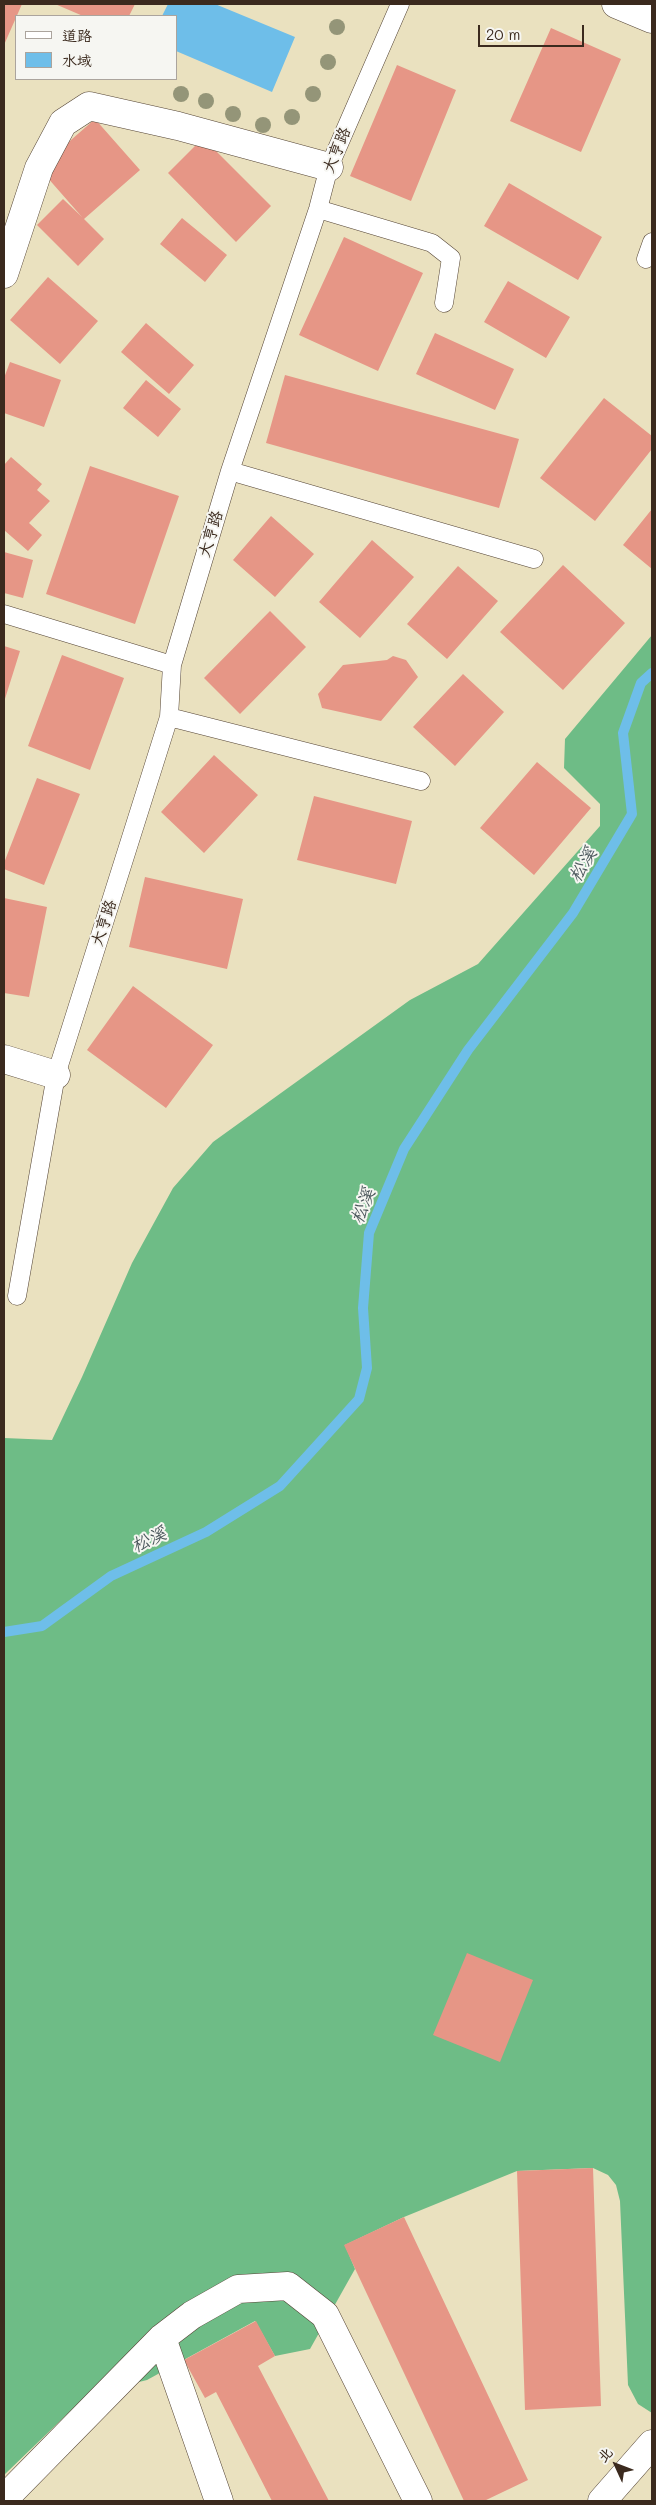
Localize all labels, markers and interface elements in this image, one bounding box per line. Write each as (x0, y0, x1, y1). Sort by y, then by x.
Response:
legend (15, 15, 178, 80)
scale bar (481, 15, 587, 47)
text: 20 m (486, 24, 520, 44)
text: 道路 (62, 25, 92, 45)
text: 水域 (62, 50, 92, 70)
street label: 大亨路 (319, 124, 355, 176)
street label: 大亨路 (195, 508, 227, 560)
water label: 松溪 (564, 844, 602, 886)
street label: 大亨路 (87, 897, 121, 949)
water label: 松溪 (346, 1185, 380, 1227)
water label: 松溪 (128, 1523, 170, 1557)
north arrow (591, 2440, 641, 2490)
text: 北 (593, 2443, 616, 2466)

